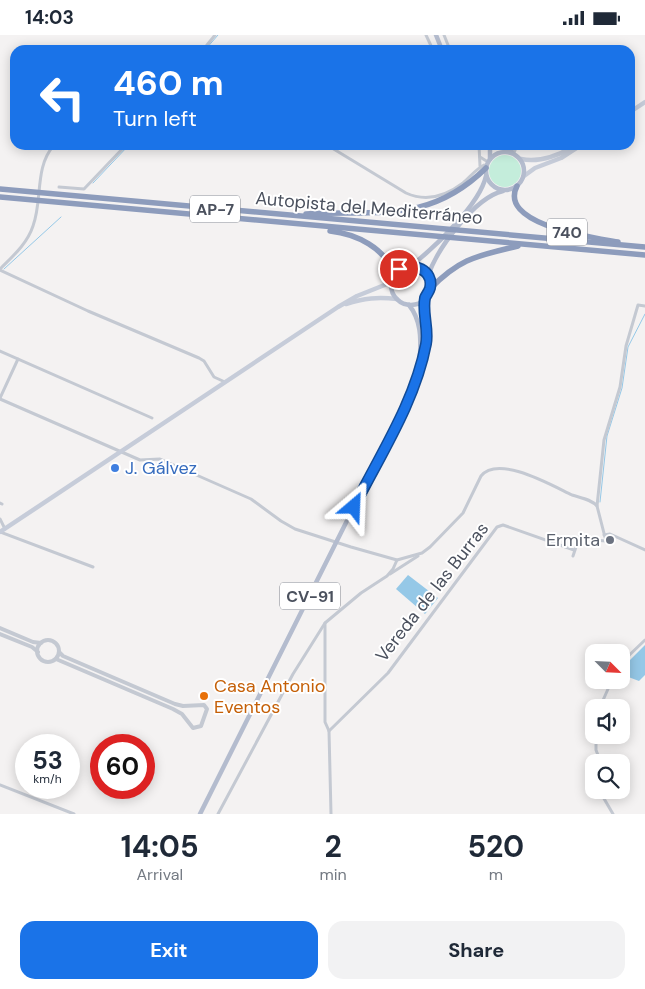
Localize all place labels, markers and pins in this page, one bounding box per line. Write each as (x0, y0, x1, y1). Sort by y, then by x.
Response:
pin (378, 248, 420, 290)
place label: J. Gálvez (125, 456, 197, 480)
marker: J. Gálvez (109, 462, 121, 474)
place label: Ermita (546, 528, 600, 552)
marker: Ermita (604, 534, 616, 546)
place label: Casa Antonio Eventos (214, 674, 325, 719)
marker: Casa Antonio Eventos (198, 690, 210, 702)

